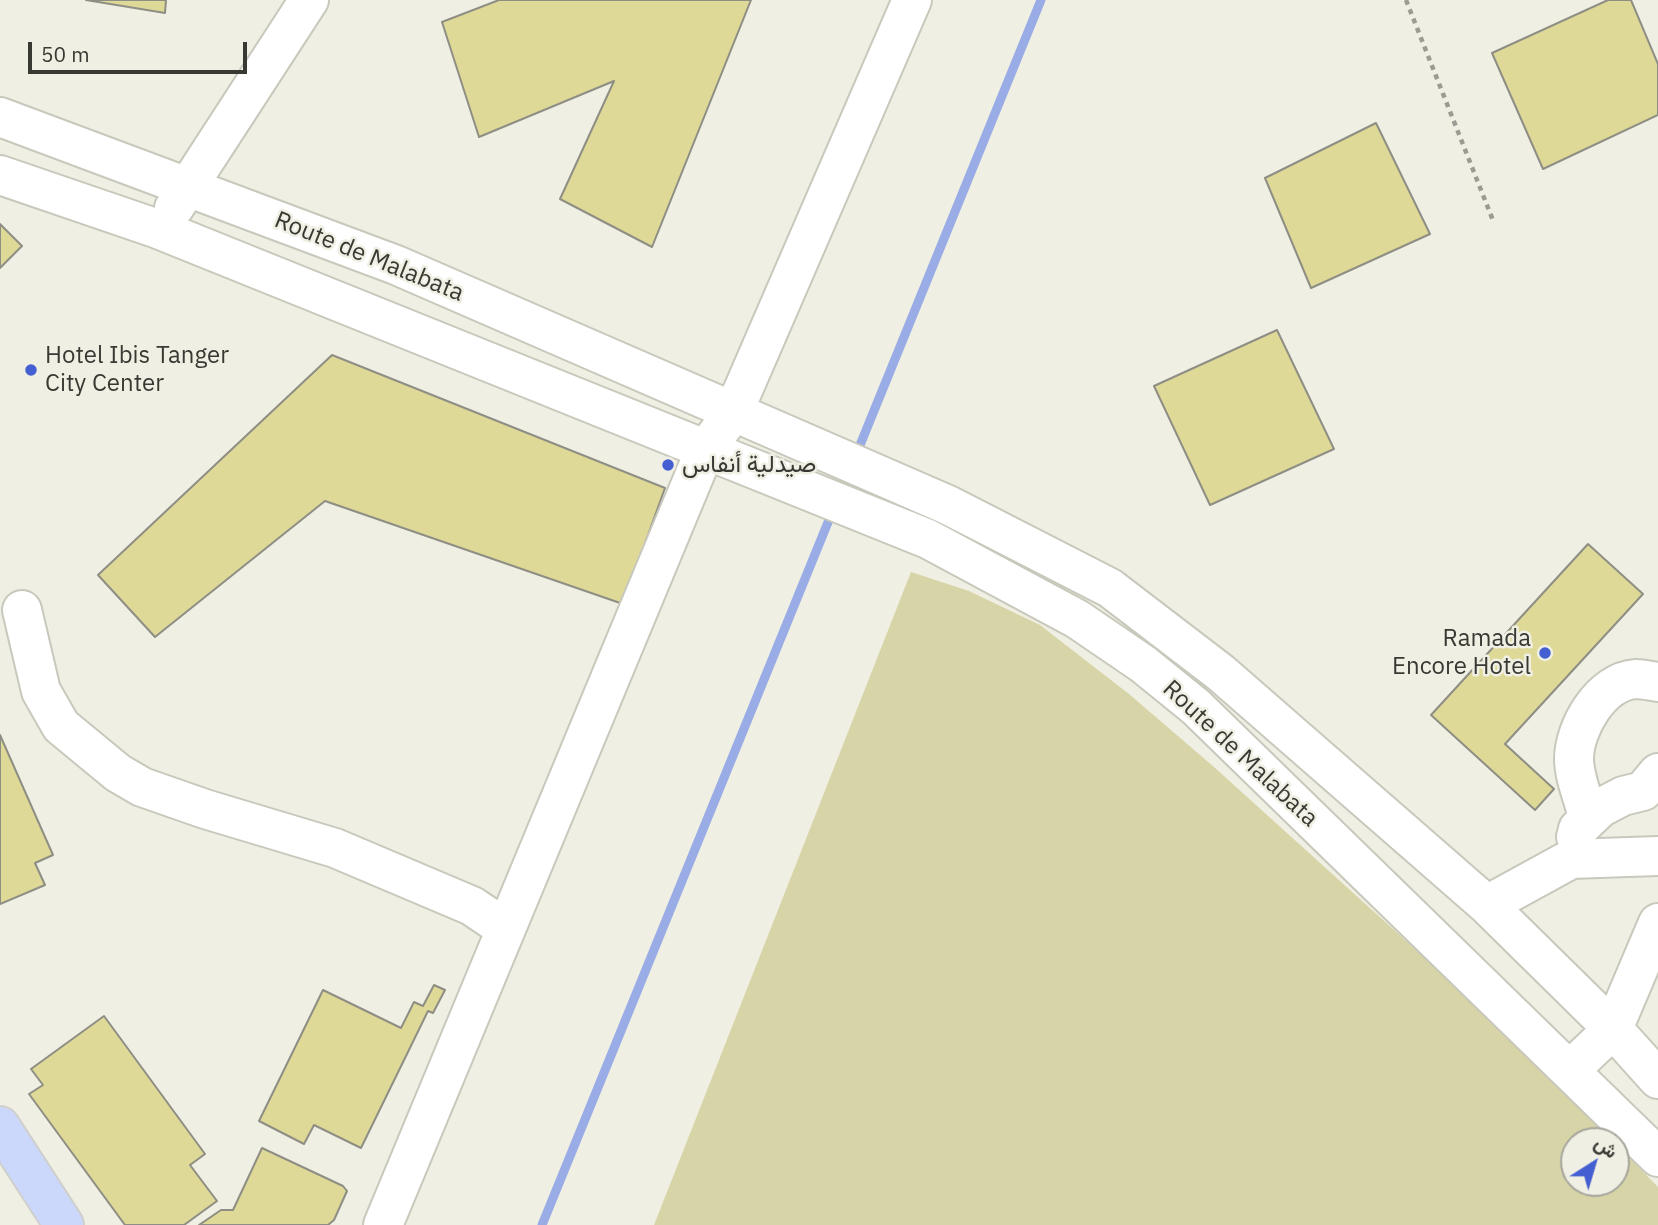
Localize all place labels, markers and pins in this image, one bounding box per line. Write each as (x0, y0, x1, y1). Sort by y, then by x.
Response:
place label: Hotel Ibis Tanger City Center (45, 342, 229, 398)
marker: Hotel Ibis Tanger City Center (23, 362, 39, 378)
place label: صيدلية أنفاس (682, 451, 816, 479)
marker: صيدلية أنفاس (660, 457, 676, 473)
place label: Ramada Encore Hotel (1392, 625, 1531, 681)
marker: Ramada Encore Hotel (1537, 645, 1553, 661)

